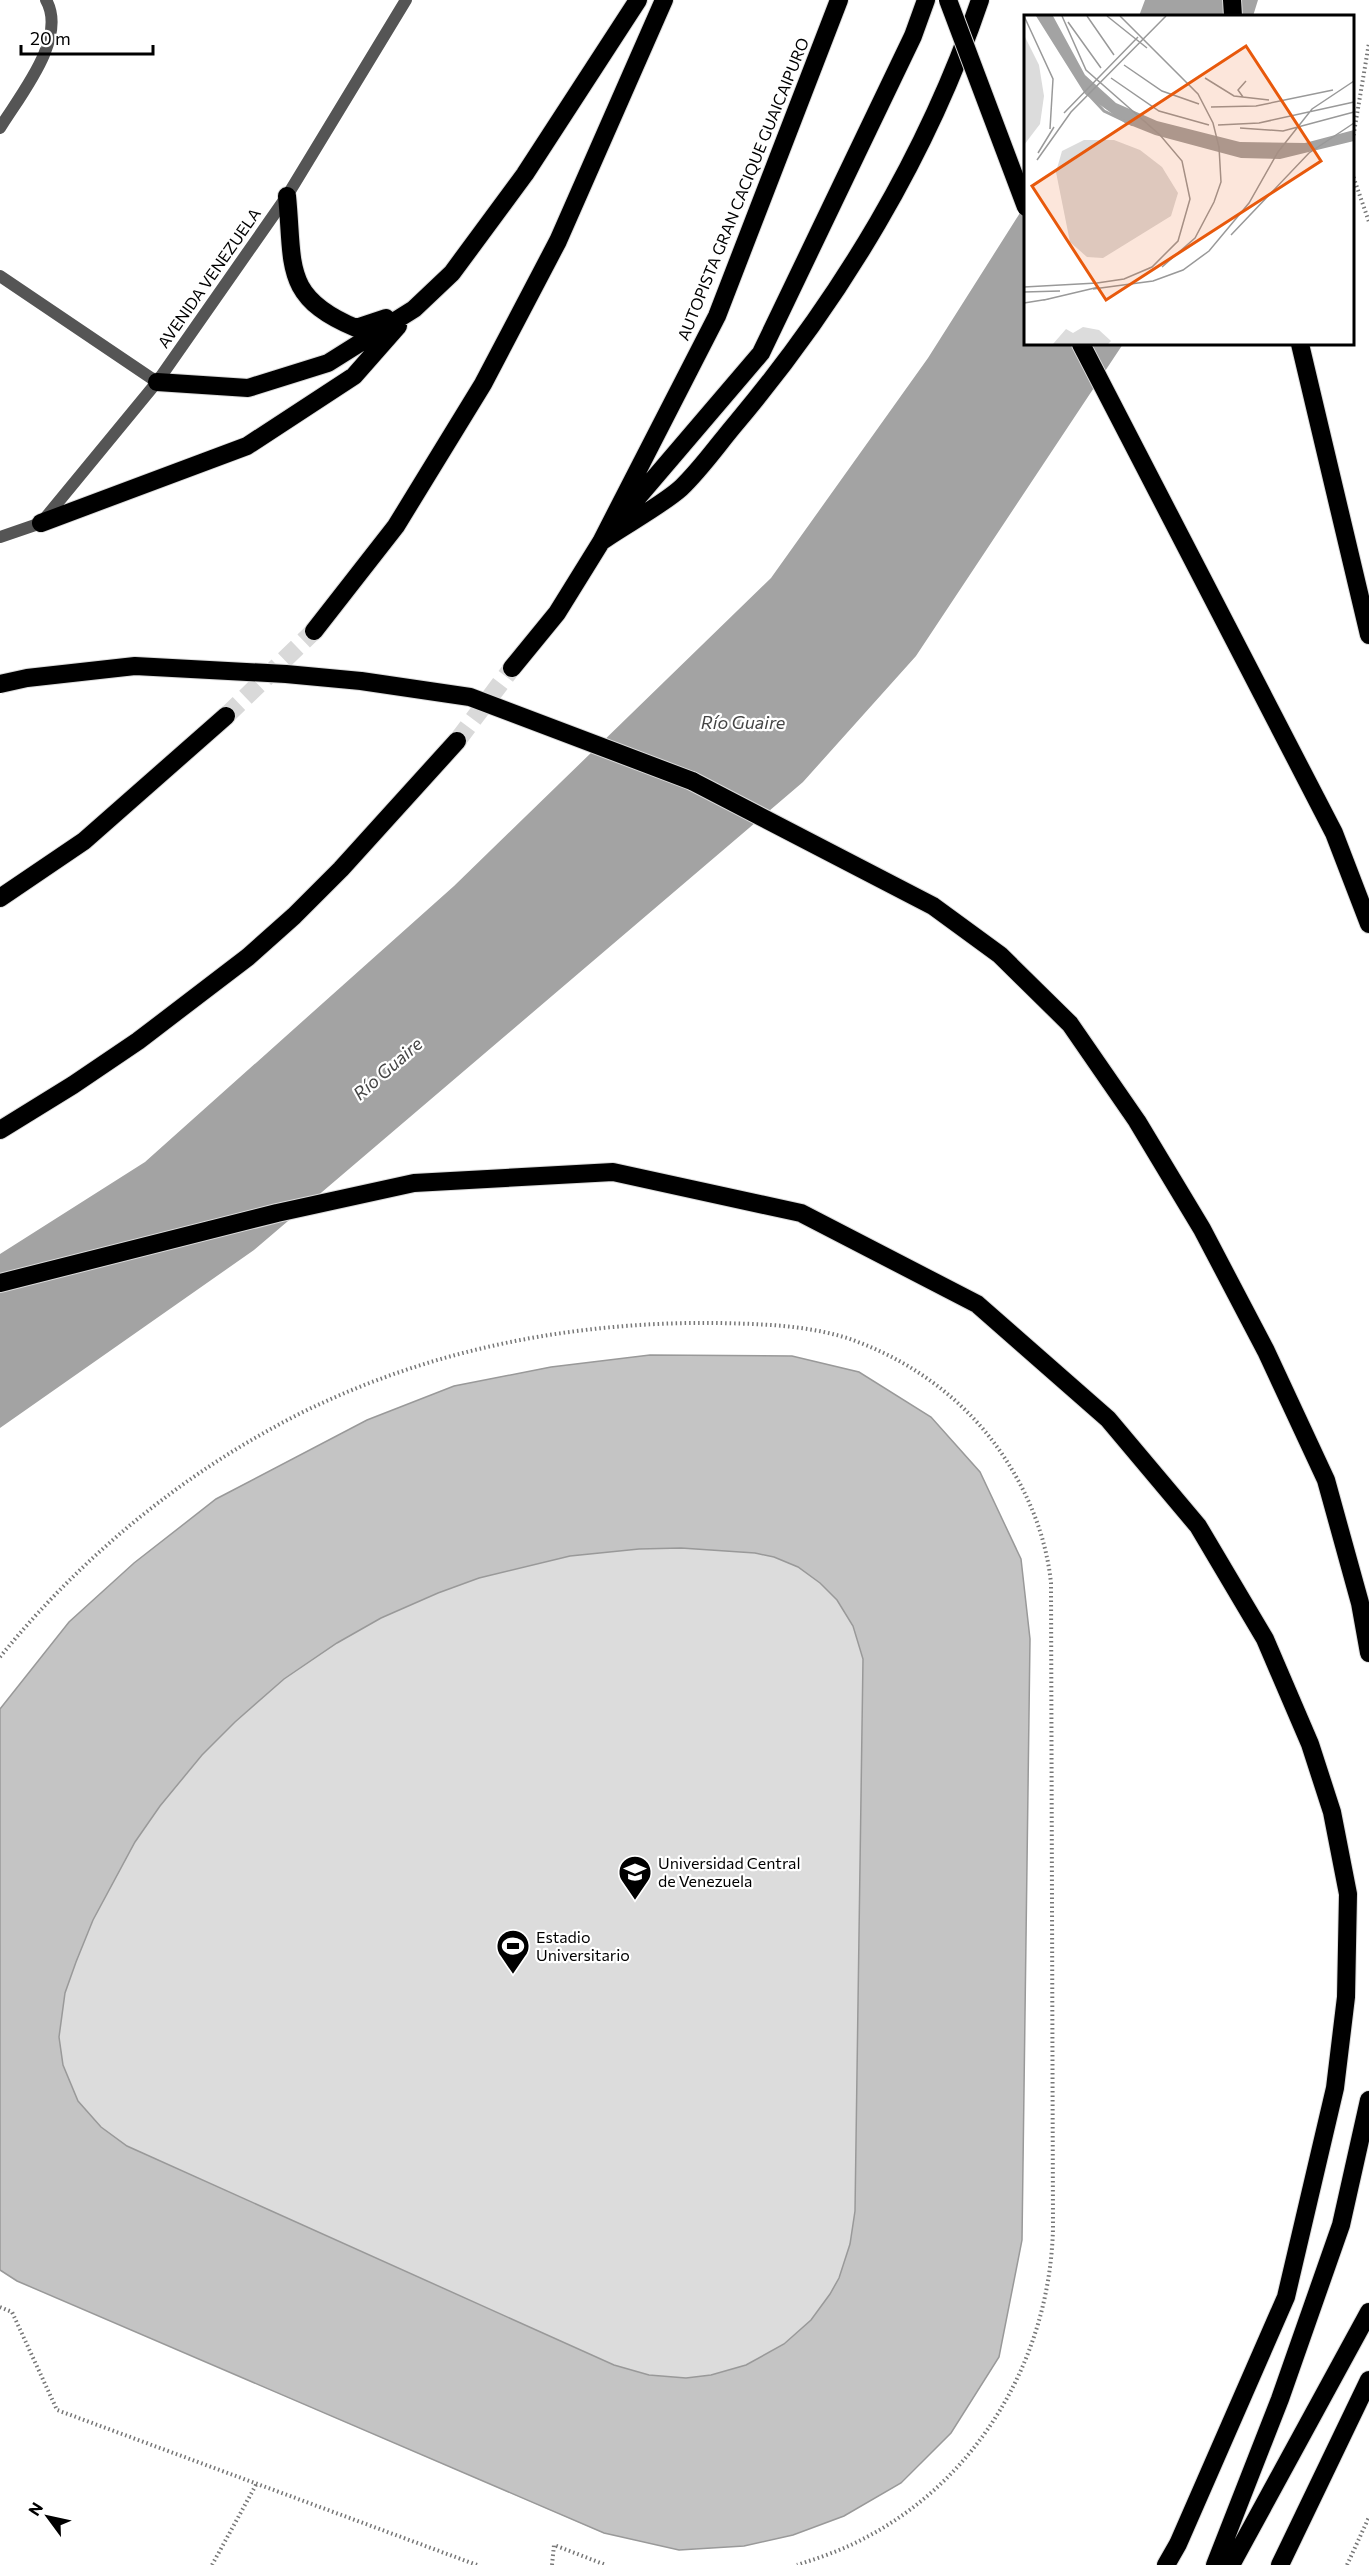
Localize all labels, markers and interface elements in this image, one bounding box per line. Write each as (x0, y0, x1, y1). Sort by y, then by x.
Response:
inset map (1024, 15, 1354, 345)
scale bar (21, 18, 153, 56)
text: 20 m (30, 27, 71, 49)
street label: AUTOPISTA GRAN CACIQUE GUAICAIPURO (673, 35, 812, 343)
street label: AVENIDA VENEZUELA (153, 204, 264, 351)
water label: Río Guaire (701, 711, 786, 733)
water label: Río Guaire (348, 1032, 427, 1104)
place label: Universidad Central de Venezuela (658, 1853, 801, 1890)
school or university icon: Universidad Central de Venezuela (617, 1854, 653, 1901)
place label: Estadio Universitario (536, 1927, 630, 1964)
sports icon: Estadio Universitario (495, 1928, 531, 1975)
north arrow (18, 2487, 78, 2547)
text: N (24, 2498, 46, 2519)

